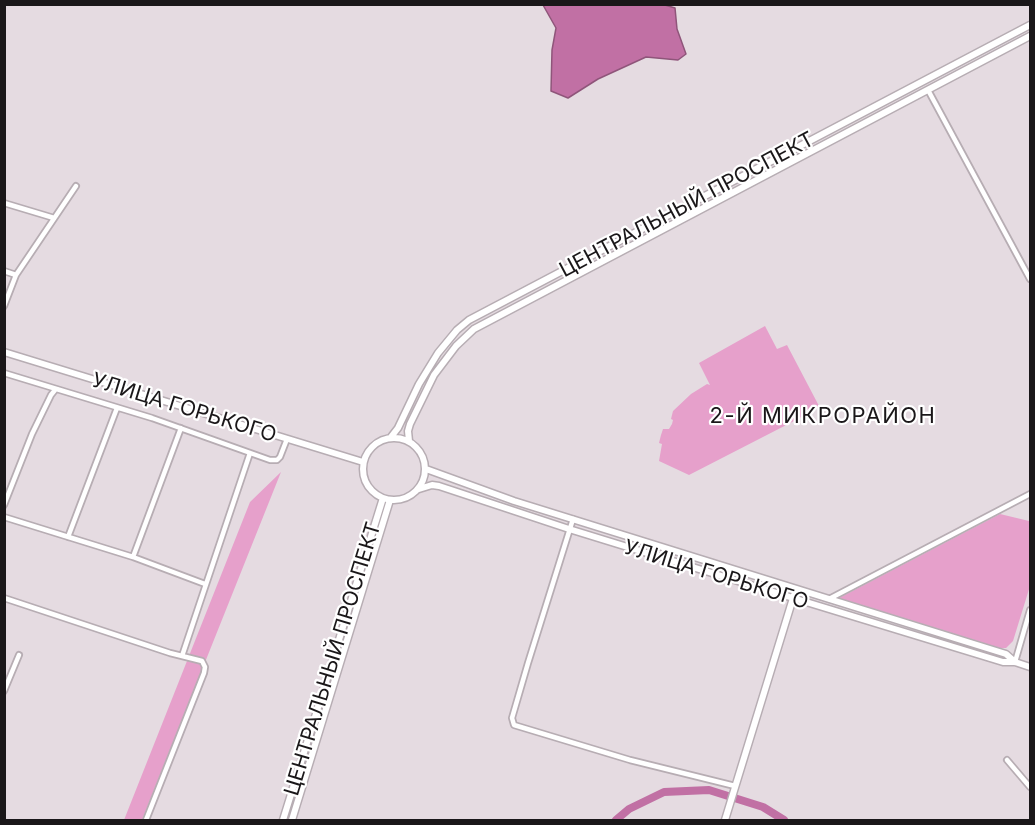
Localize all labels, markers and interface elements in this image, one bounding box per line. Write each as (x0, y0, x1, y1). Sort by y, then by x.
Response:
street label: ЦЕНТРАЛЬНЫЙ ПРОСПЕКТ (555, 127, 819, 283)
street label: УЛИЦА ГОРЬКОГО (89, 368, 279, 448)
district label: 2-Й МИКРОРАЙОН (710, 403, 936, 429)
street label: ЦЕНТРАЛЬНЫЙ ПРОСПЕКТ (279, 519, 387, 799)
street label: УЛИЦА ГОРЬКОГО (621, 535, 811, 615)

